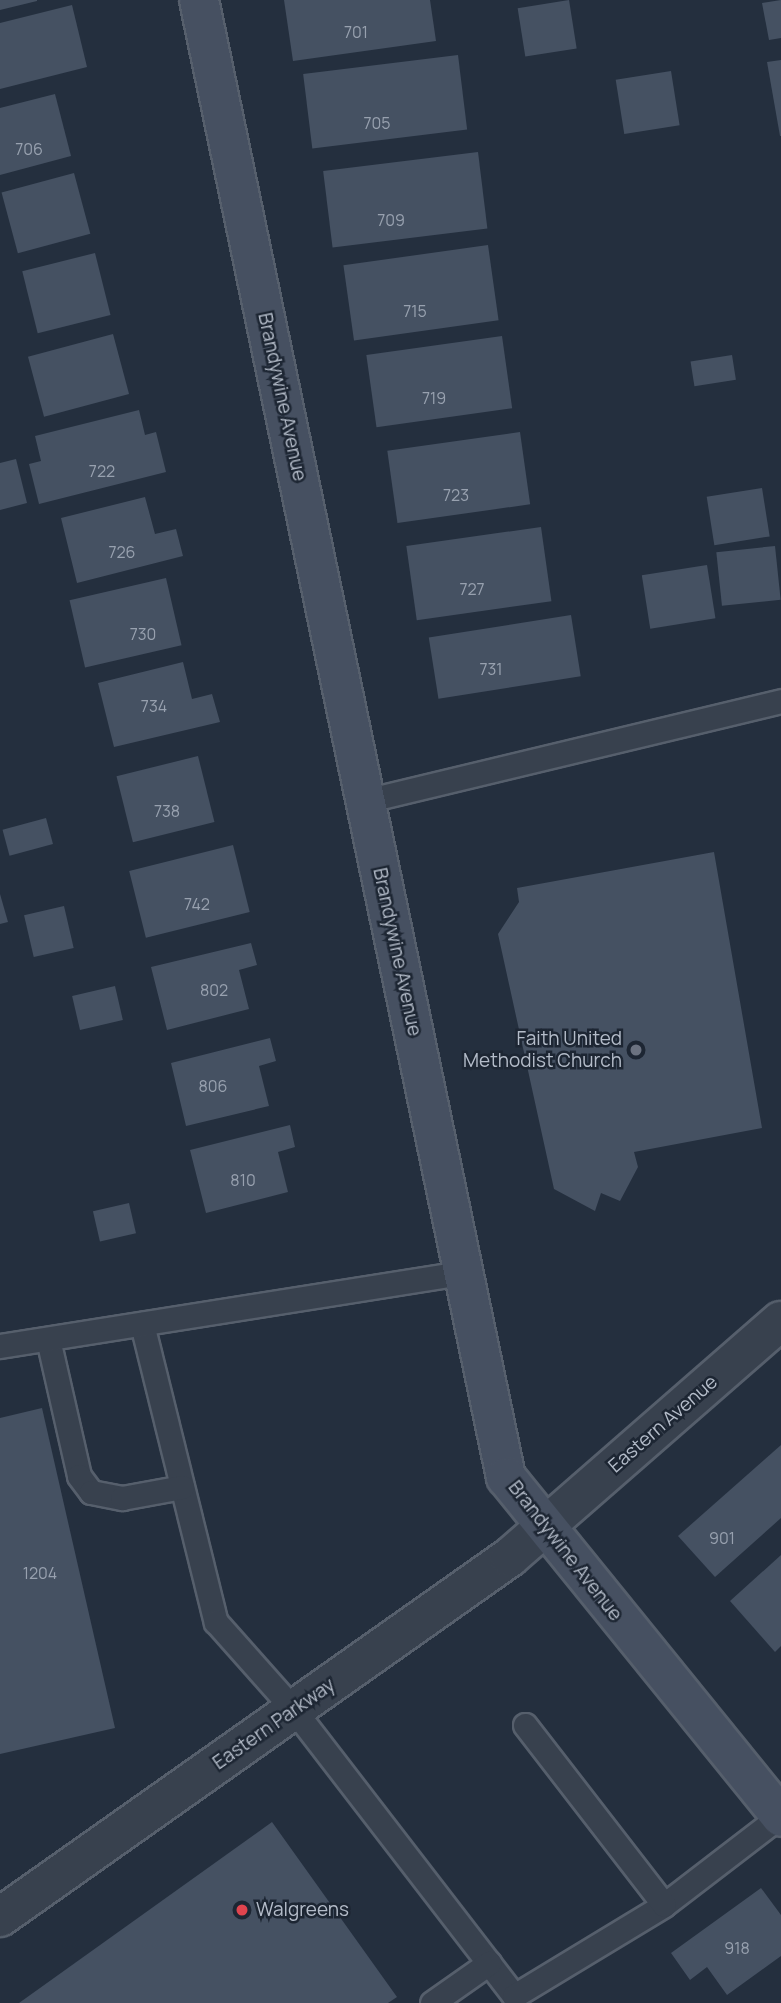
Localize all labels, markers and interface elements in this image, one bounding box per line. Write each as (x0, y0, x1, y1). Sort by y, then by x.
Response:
house number: 701 (344, 22, 368, 42)
house number: 705 (363, 113, 391, 133)
house number: 706 (15, 139, 43, 159)
house number: 709 (377, 210, 405, 230)
house number: 715 (403, 301, 427, 321)
street label: Brandywine Avenue (253, 311, 311, 483)
house number: 719 (422, 388, 446, 408)
house number: 722 (89, 461, 115, 481)
house number: 723 (443, 485, 469, 505)
house number: 726 (108, 542, 136, 562)
house number: 727 (459, 579, 485, 599)
house number: 730 (130, 624, 156, 644)
house number: 731 (479, 659, 503, 679)
house number: 734 (141, 696, 167, 716)
house number: 738 (154, 801, 180, 821)
street label: Brandywine Avenue (368, 866, 426, 1038)
house number: 742 (184, 894, 210, 914)
house number: 802 (200, 980, 228, 1000)
place label: Faith United Methodist Church (463, 1028, 622, 1072)
marker: Faith United Methodist Church (628, 1042, 644, 1058)
house number: 806 (199, 1076, 227, 1096)
house number: 810 (230, 1170, 256, 1190)
street label: Eastern Avenue (604, 1371, 722, 1477)
street label: Brandywine Avenue (503, 1476, 627, 1626)
house number: 901 (709, 1528, 735, 1548)
house number: 1204 (23, 1563, 57, 1583)
street label: Eastern Parkway (209, 1674, 339, 1774)
place label: Walgreens (256, 1899, 349, 1921)
marker: Walgreens (234, 1902, 250, 1918)
house number: 918 (724, 1938, 750, 1958)

